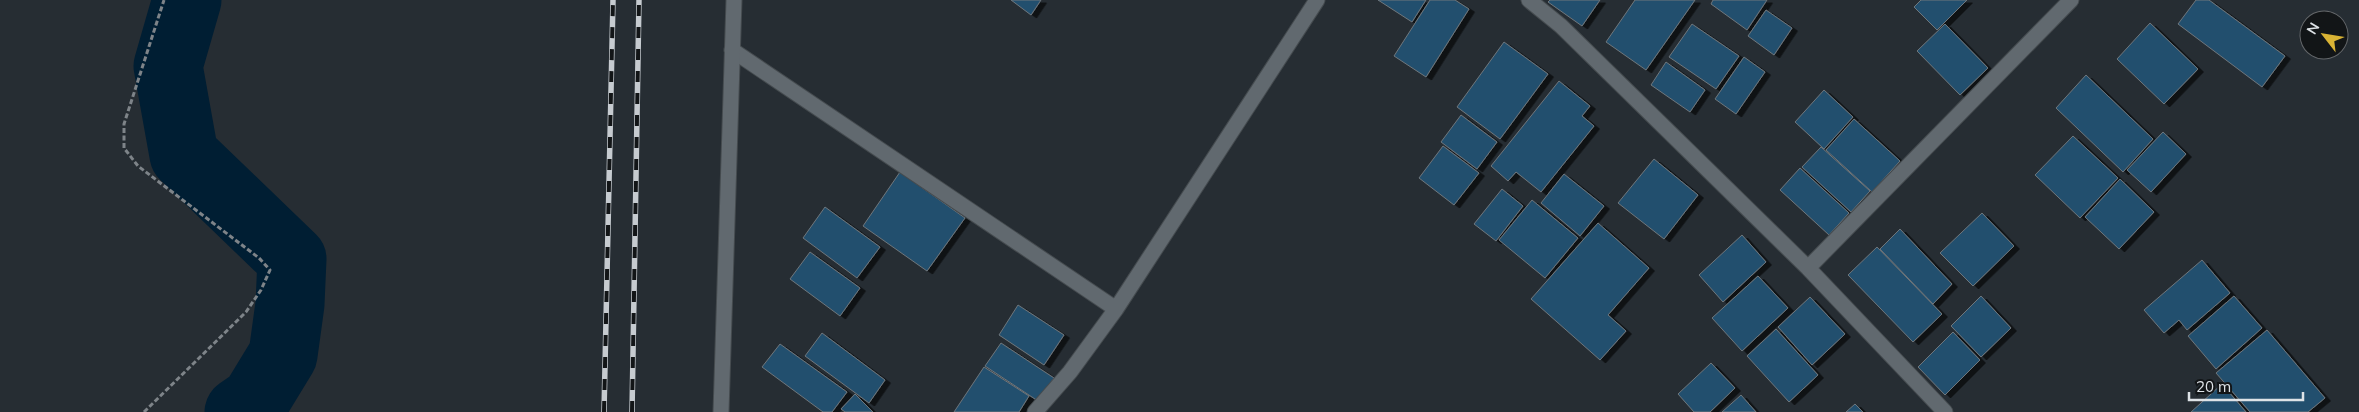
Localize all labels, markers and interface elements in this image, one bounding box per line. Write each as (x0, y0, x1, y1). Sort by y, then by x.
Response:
north arrow (2299, 10, 2349, 60)
text: N (2302, 19, 2323, 37)
scale bar (2189, 370, 2303, 402)
text: 20 m (2196, 377, 2231, 396)

